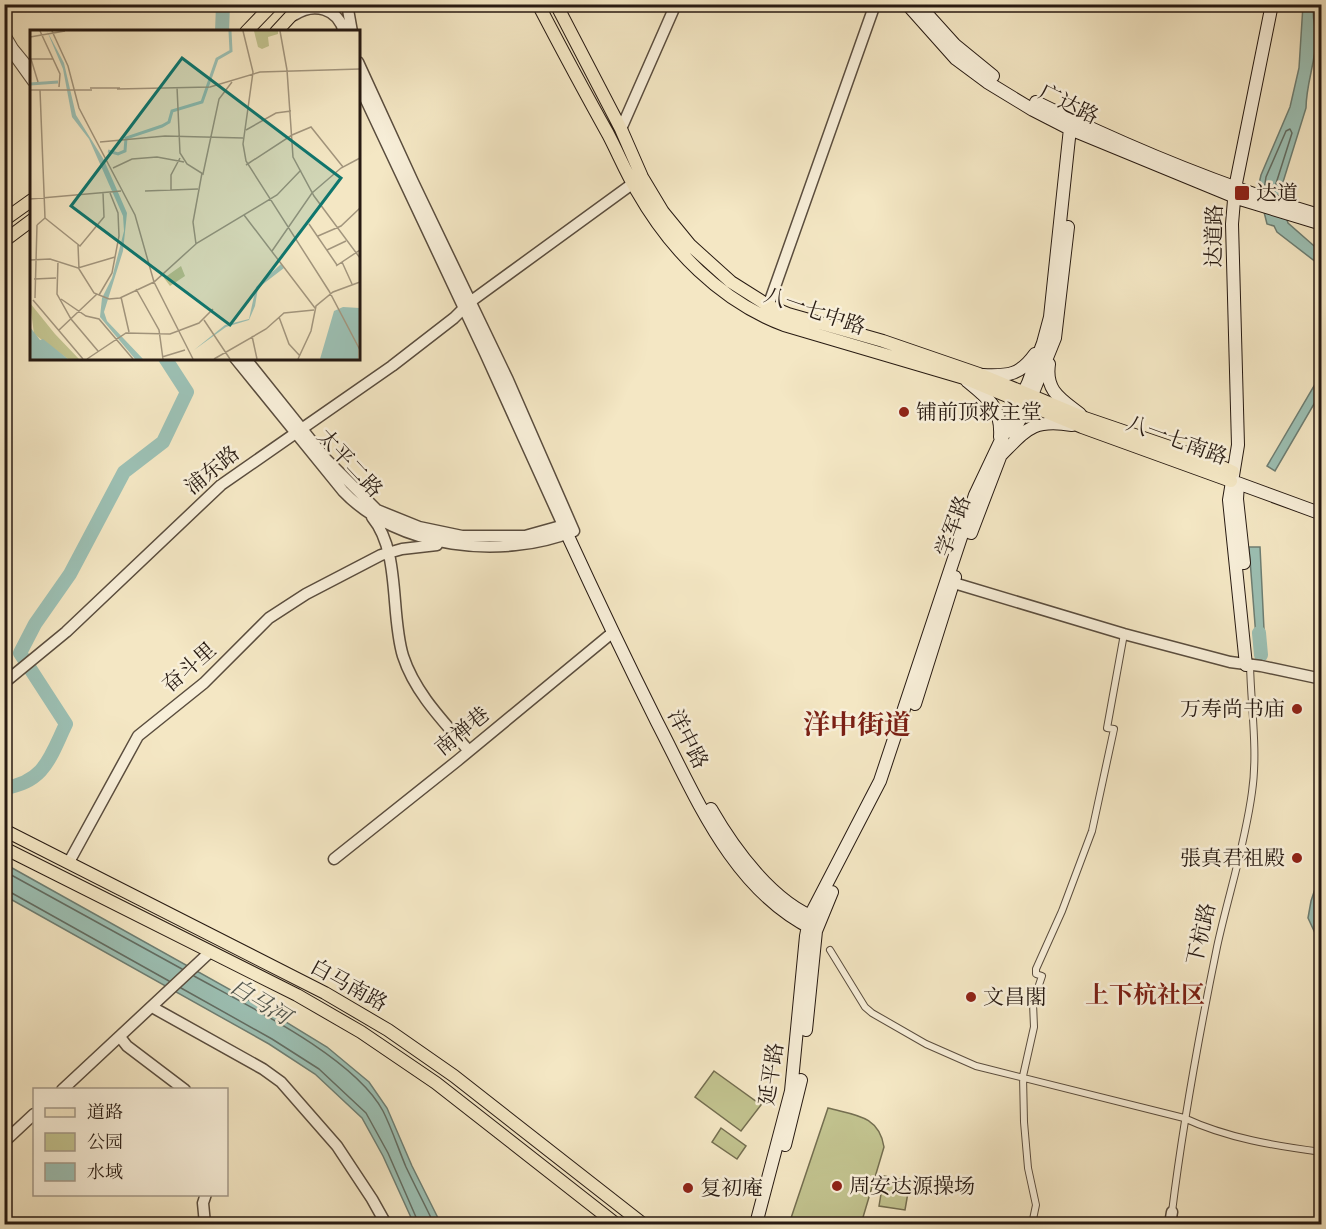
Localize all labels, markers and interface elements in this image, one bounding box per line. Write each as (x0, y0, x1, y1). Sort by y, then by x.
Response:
inset map (30, 30, 360, 360)
street label: 广达路 (1035, 79, 1103, 129)
place label: 达道 (1256, 181, 1298, 205)
marker: 达道 (1233, 184, 1251, 202)
street label: 达道路 (1201, 204, 1227, 268)
street label: 八一七中路 (761, 283, 869, 339)
place label: 铺前顶救主堂 (916, 400, 1042, 424)
marker: 铺前顶救主堂 (897, 405, 911, 419)
street label: 八一七南路 (1124, 411, 1230, 469)
street label: 太平二路 (313, 424, 387, 502)
street label: 浦东路 (180, 441, 244, 499)
street label: 学军路 (931, 492, 975, 560)
street label: 奋斗里 (157, 637, 221, 697)
place label: 万寿尚书庙 (1180, 697, 1285, 721)
street label: 南禅巷 (430, 702, 494, 760)
marker: 万寿尚书庙 (1290, 702, 1304, 716)
street label: 洋中路 (663, 705, 713, 773)
district label: 洋中街道 (803, 709, 911, 741)
place label: 張真君祖殿 (1180, 846, 1285, 870)
marker: 張真君祖殿 (1290, 851, 1304, 865)
street label: 下杭路 (1182, 901, 1220, 967)
street label: 白马南路 (306, 954, 392, 1016)
water label: 白马河 (226, 973, 299, 1032)
district label: 上下杭社区 (1085, 981, 1205, 1009)
place label: 文昌閣 (983, 985, 1046, 1009)
marker: 文昌閣 (964, 990, 978, 1004)
street label: 延平路 (754, 1041, 788, 1107)
legend (33, 1088, 228, 1196)
text: 道路 (87, 1102, 123, 1123)
text: 公园 (87, 1132, 123, 1153)
text: 水域 (87, 1162, 123, 1183)
place label: 周安达源操场 (849, 1174, 975, 1198)
place label: 复初庵 (700, 1176, 763, 1200)
marker: 周安达源操场 (830, 1179, 844, 1193)
marker: 复初庵 (681, 1181, 695, 1195)

